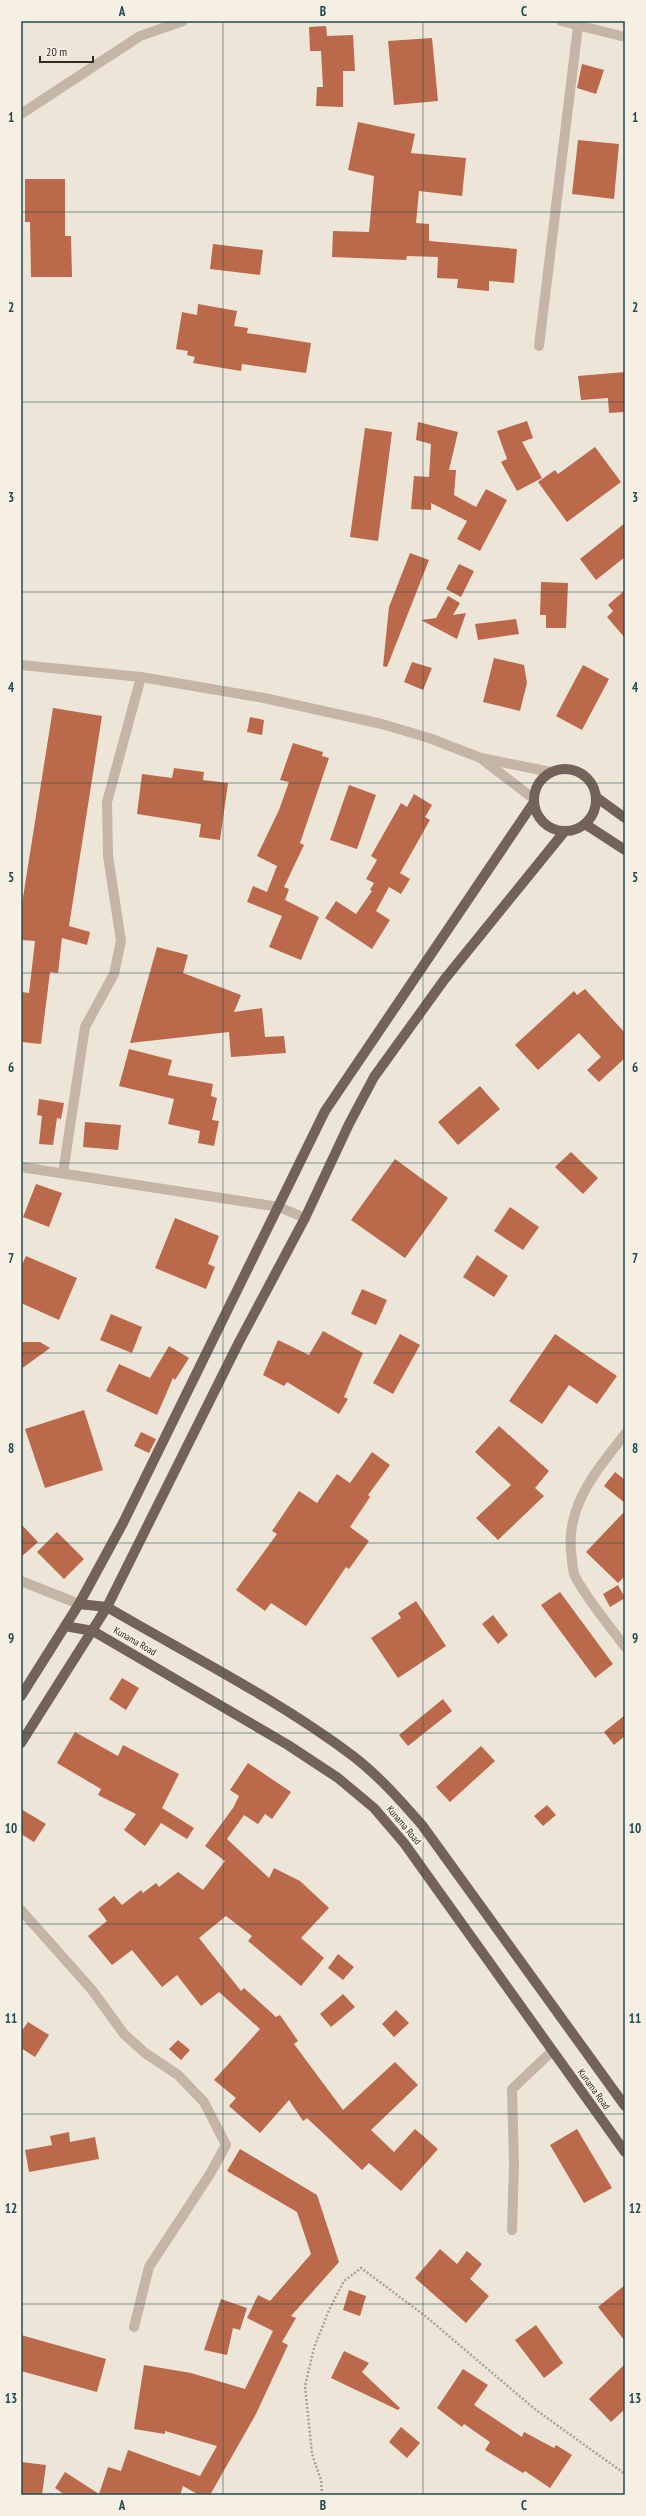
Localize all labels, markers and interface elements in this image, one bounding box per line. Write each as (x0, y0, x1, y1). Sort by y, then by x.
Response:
text: A (118, 3, 126, 20)
text: B (320, 3, 326, 20)
text: C (521, 3, 527, 20)
scale bar (40, 38, 93, 64)
text: 20 m (46, 44, 67, 59)
text: 1 (8, 109, 14, 126)
text: 1 (632, 109, 638, 126)
text: 2 (8, 299, 14, 316)
text: 2 (632, 299, 638, 316)
text: 3 (8, 489, 14, 506)
text: 3 (632, 489, 638, 506)
text: 4 (8, 679, 15, 696)
text: 4 (632, 679, 639, 696)
text: 5 (8, 869, 14, 886)
text: 5 (632, 869, 638, 886)
text: 6 (8, 1059, 14, 1076)
text: 6 (632, 1059, 638, 1076)
text: 7 (8, 1250, 14, 1267)
text: 7 (632, 1250, 638, 1267)
text: 8 (8, 1440, 14, 1457)
text: 8 (632, 1440, 638, 1457)
street label: Kunama Road (111, 1624, 159, 1658)
text: 9 (8, 1630, 14, 1647)
text: 9 (632, 1630, 638, 1647)
street label: Kunama Road (384, 1803, 424, 1847)
text: 10 (5, 1820, 17, 1837)
text: 10 (629, 1820, 641, 1837)
text: 11 (5, 2010, 17, 2027)
text: 11 (629, 2010, 641, 2027)
street label: Kunama Road (575, 2066, 613, 2112)
text: 12 (5, 2200, 17, 2217)
text: 12 (629, 2200, 641, 2217)
text: 13 (5, 2390, 17, 2407)
text: 13 (629, 2390, 641, 2407)
text: A (118, 2497, 126, 2514)
text: B (320, 2497, 326, 2514)
text: C (521, 2497, 527, 2514)

